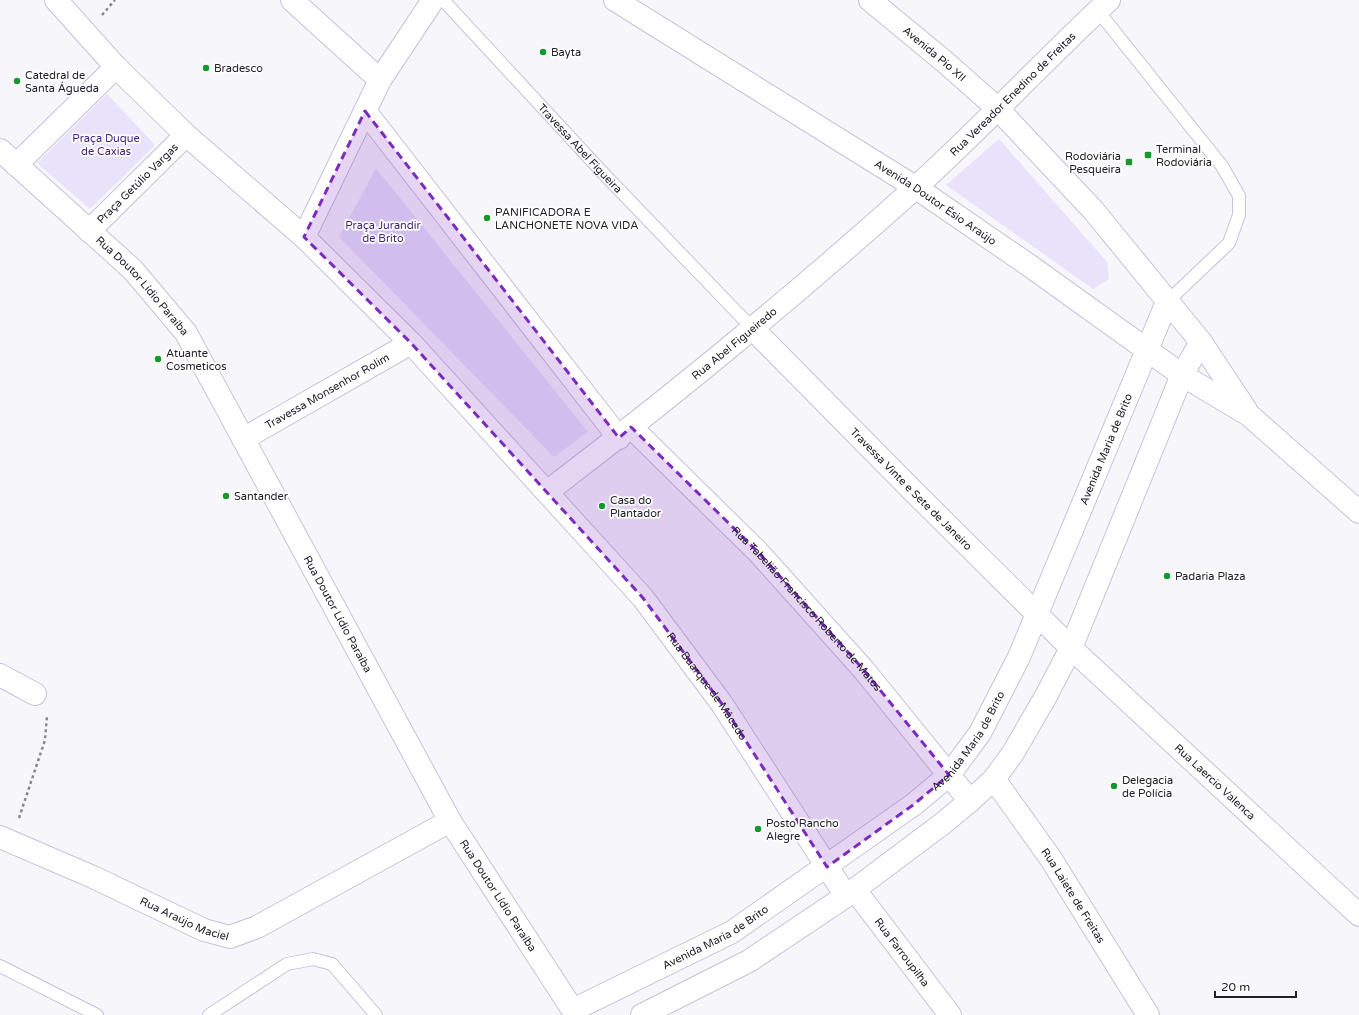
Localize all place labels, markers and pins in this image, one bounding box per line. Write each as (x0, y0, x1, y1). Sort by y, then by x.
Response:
place label: Bayta (551, 46, 581, 59)
marker: Bayta (538, 47, 548, 57)
place label: Bradesco (214, 62, 263, 75)
marker: Bradesco (201, 63, 211, 73)
place label: Catedral de Santa Águeda (25, 69, 99, 95)
marker: Catedral de Santa Águeda (12, 76, 22, 86)
place label: Terminal Rodoviária (1156, 143, 1212, 169)
place label: Rodoviária Pesqueira (1065, 150, 1121, 176)
marker: Terminal Rodoviária (1143, 150, 1153, 160)
marker: Rodoviária Pesqueira (1124, 157, 1134, 167)
place label: PANIFICADORA E LANCHONETE NOVA VIDA (495, 206, 638, 232)
marker: PANIFICADORA E LANCHONETE NOVA VIDA (482, 213, 492, 223)
place label: Atuante Cosmeticos (166, 347, 227, 373)
marker: Atuante Cosmeticos (153, 354, 163, 364)
place label: Santander (234, 490, 289, 503)
marker: Santander (221, 491, 231, 501)
place label: Casa do Plantador (610, 494, 662, 520)
marker: Casa do Plantador (597, 501, 607, 511)
place label: Padaria Plaza (1175, 570, 1245, 583)
marker: Padaria Plaza (1162, 571, 1172, 581)
place label: Delegacia de Polícia (1122, 774, 1173, 800)
marker: Delegacia de Polícia (1109, 781, 1119, 791)
place label: Posto Rancho Alegre (766, 817, 839, 843)
marker: Posto Rancho Alegre (753, 824, 763, 834)

